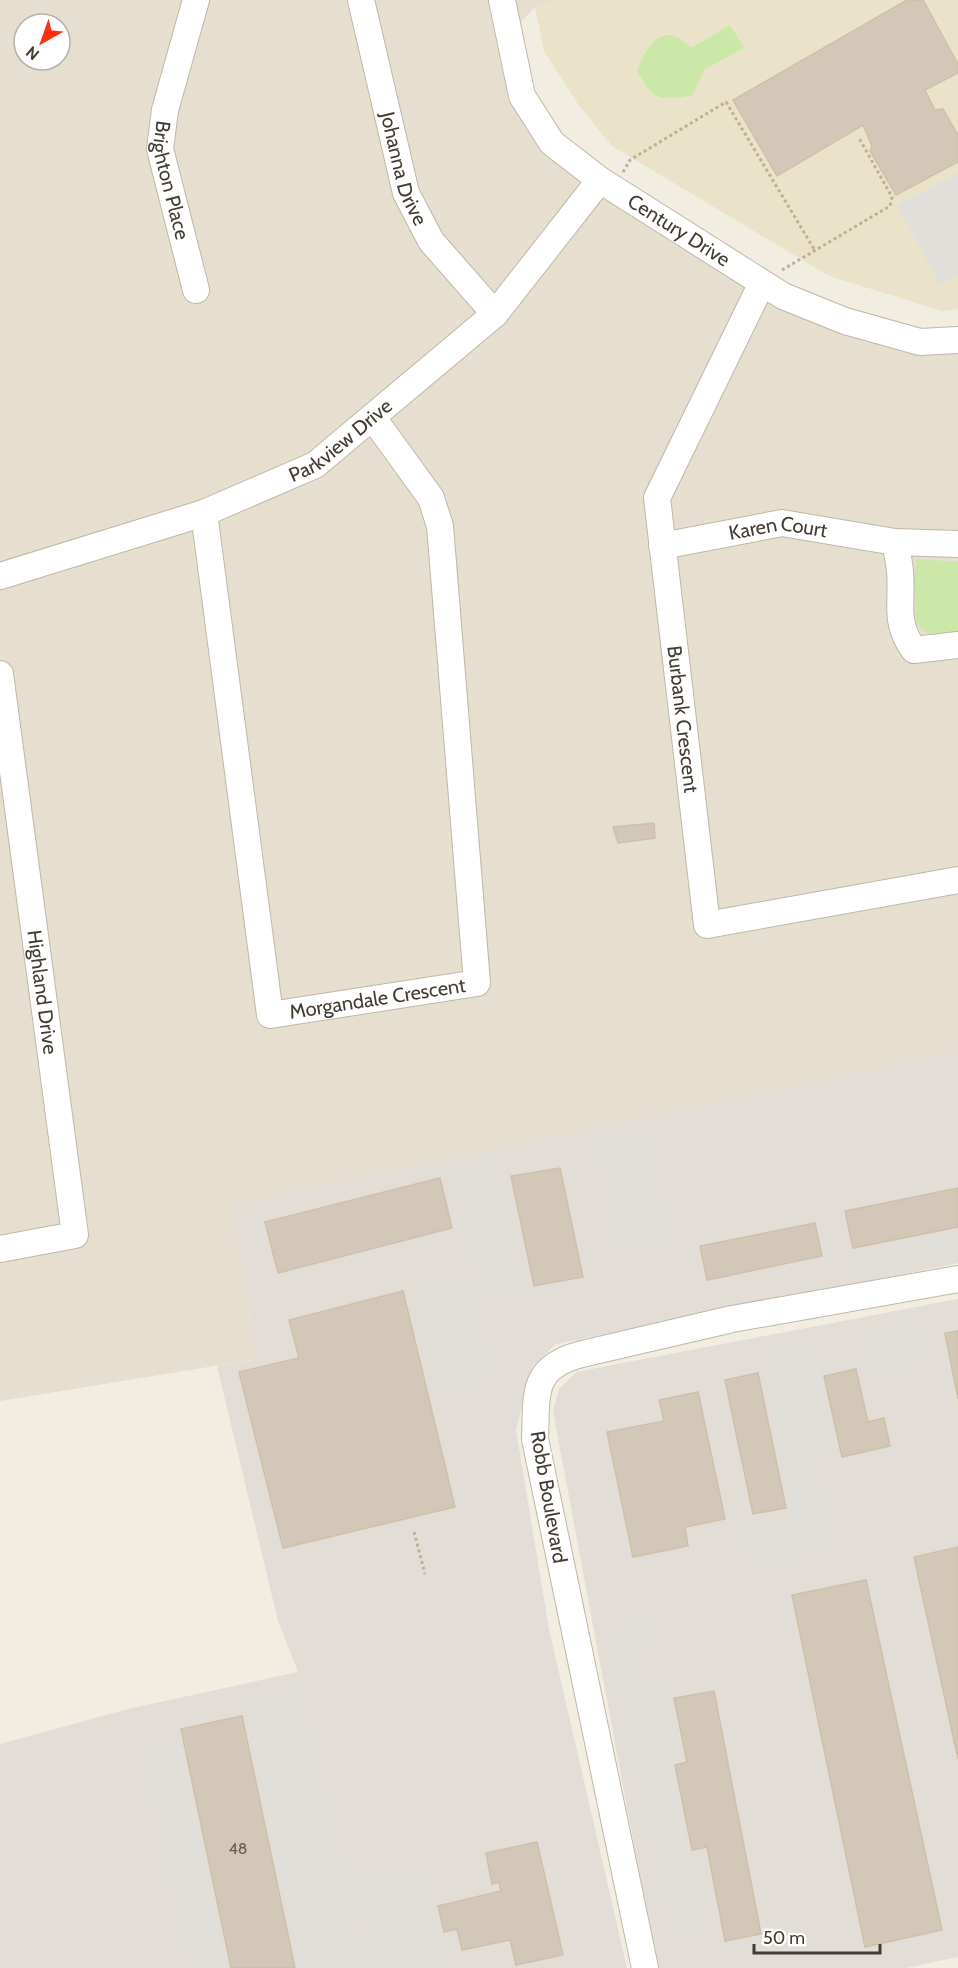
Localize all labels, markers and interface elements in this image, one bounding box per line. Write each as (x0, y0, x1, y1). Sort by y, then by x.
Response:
north arrow (12, 12, 72, 72)
text: N (22, 42, 43, 64)
street label: Johanna Drive (375, 108, 433, 229)
street label: Brighton Place (147, 119, 195, 242)
street label: Century Drive (623, 189, 735, 271)
street label: Parkview Drive (285, 394, 397, 487)
street label: Karen Court (727, 511, 829, 545)
street label: Burbank Crescent (662, 644, 703, 794)
street label: Highland Drive (22, 929, 63, 1056)
street label: Morgandale Crescent (288, 973, 467, 1024)
street label: Robb Boulevard (526, 1429, 572, 1565)
house number: 48 (229, 1839, 247, 1858)
scale bar (754, 1917, 880, 1955)
text: 50 m (763, 1927, 805, 1949)

